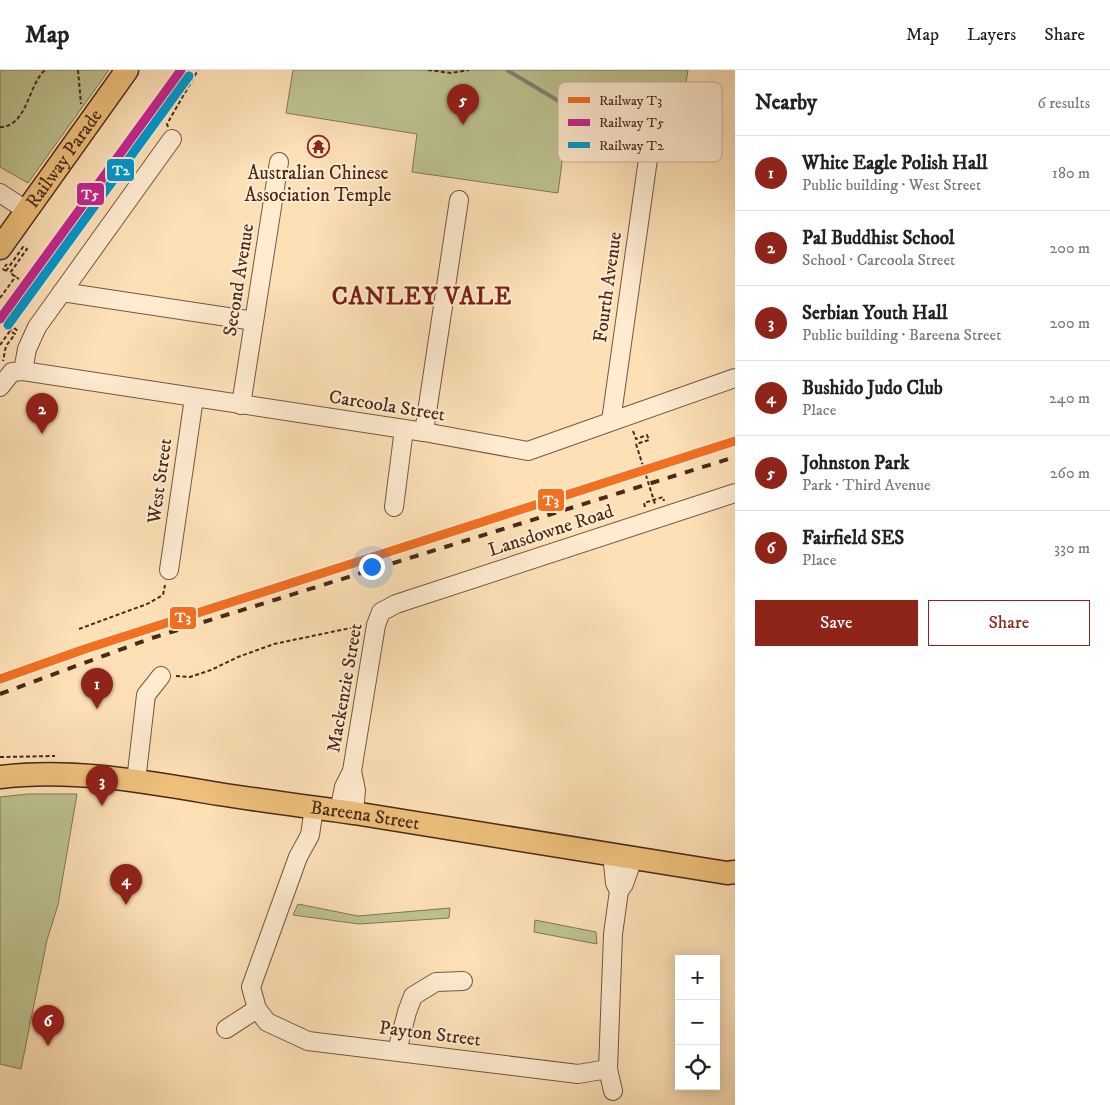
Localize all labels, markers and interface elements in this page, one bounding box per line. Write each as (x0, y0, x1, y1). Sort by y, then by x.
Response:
text: Map (25, 20, 69, 50)
text: Map (906, 24, 939, 46)
text: Layers (967, 24, 1016, 46)
text: Share (1044, 24, 1085, 46)
legend (558, 82, 722, 162)
pin: 5 (447, 84, 479, 125)
text: Nearby (755, 90, 817, 116)
text: Railway T3 (599, 92, 662, 110)
text: 6 results (1037, 93, 1090, 113)
street label: Railway Parade (21, 104, 107, 212)
text: Railway T5 (599, 114, 664, 132)
temple icon: Australian Chinese Association Temple (306, 135, 330, 159)
text: Railway T2 (599, 137, 664, 155)
text: White Eagle Polish Hall (802, 152, 987, 175)
line badge: T2 (106, 158, 135, 182)
text: T2 (111, 162, 131, 180)
place label: Australian Chinese Association Temple (245, 162, 392, 207)
text: 1 (768, 163, 774, 183)
text: 180 m (1052, 163, 1090, 183)
text: Public building · West Street (802, 175, 981, 195)
line badge: T5 (76, 182, 105, 206)
text: T5 (80, 186, 99, 204)
street label: Second Avenue (219, 222, 259, 338)
text: Pal Buddhist School (802, 227, 955, 250)
street label: Fourth Avenue (589, 230, 627, 344)
text: 2 (767, 238, 775, 258)
text: 200 m (1049, 238, 1090, 258)
text: School · Carcoola Street (802, 250, 955, 270)
district label: CANLEY VALE (332, 282, 512, 312)
text: Serbian Youth Hall (802, 302, 948, 325)
text: 3 (768, 313, 774, 333)
text: 200 m (1049, 313, 1090, 333)
text: Public building · Bareena Street (802, 325, 1001, 345)
text: Bushido Judo Club (802, 377, 943, 400)
street label: Carcoola Street (327, 385, 447, 427)
text: 4 (766, 388, 776, 408)
text: 240 m (1049, 388, 1090, 408)
pin: 2 (26, 393, 58, 434)
text: Place (802, 400, 836, 420)
street label: West Street (143, 437, 177, 526)
text: Johnston Park (802, 452, 909, 475)
text: 5 (767, 463, 775, 483)
text: 260 m (1050, 463, 1090, 483)
text: Park · Third Avenue (802, 475, 931, 495)
line badge: T3 (537, 488, 565, 512)
text: T3 (542, 492, 559, 510)
street label: Lansdowne Road (486, 500, 617, 562)
text: Fairfield SES (802, 527, 904, 550)
text: 6 (767, 538, 775, 558)
text: 330 m (1054, 538, 1090, 558)
text: Place (802, 550, 836, 570)
your location (359, 554, 385, 580)
button: Save (755, 600, 918, 646)
button: Share (928, 600, 1090, 646)
line badge: T3 (169, 606, 197, 630)
text: T3 (174, 609, 191, 627)
street label: Mackenzie Street (322, 622, 368, 754)
pin: 1 (81, 668, 113, 709)
pin: 3 (86, 765, 118, 806)
street label: Bareena Street (309, 796, 421, 835)
pin: 4 (110, 864, 142, 905)
map controls (675, 955, 720, 1090)
button: + (675, 955, 720, 1000)
button: − (675, 1000, 720, 1045)
pin: 6 (32, 1005, 64, 1046)
street label: Payton Street (378, 1016, 482, 1052)
button: locate (675, 1045, 720, 1090)

